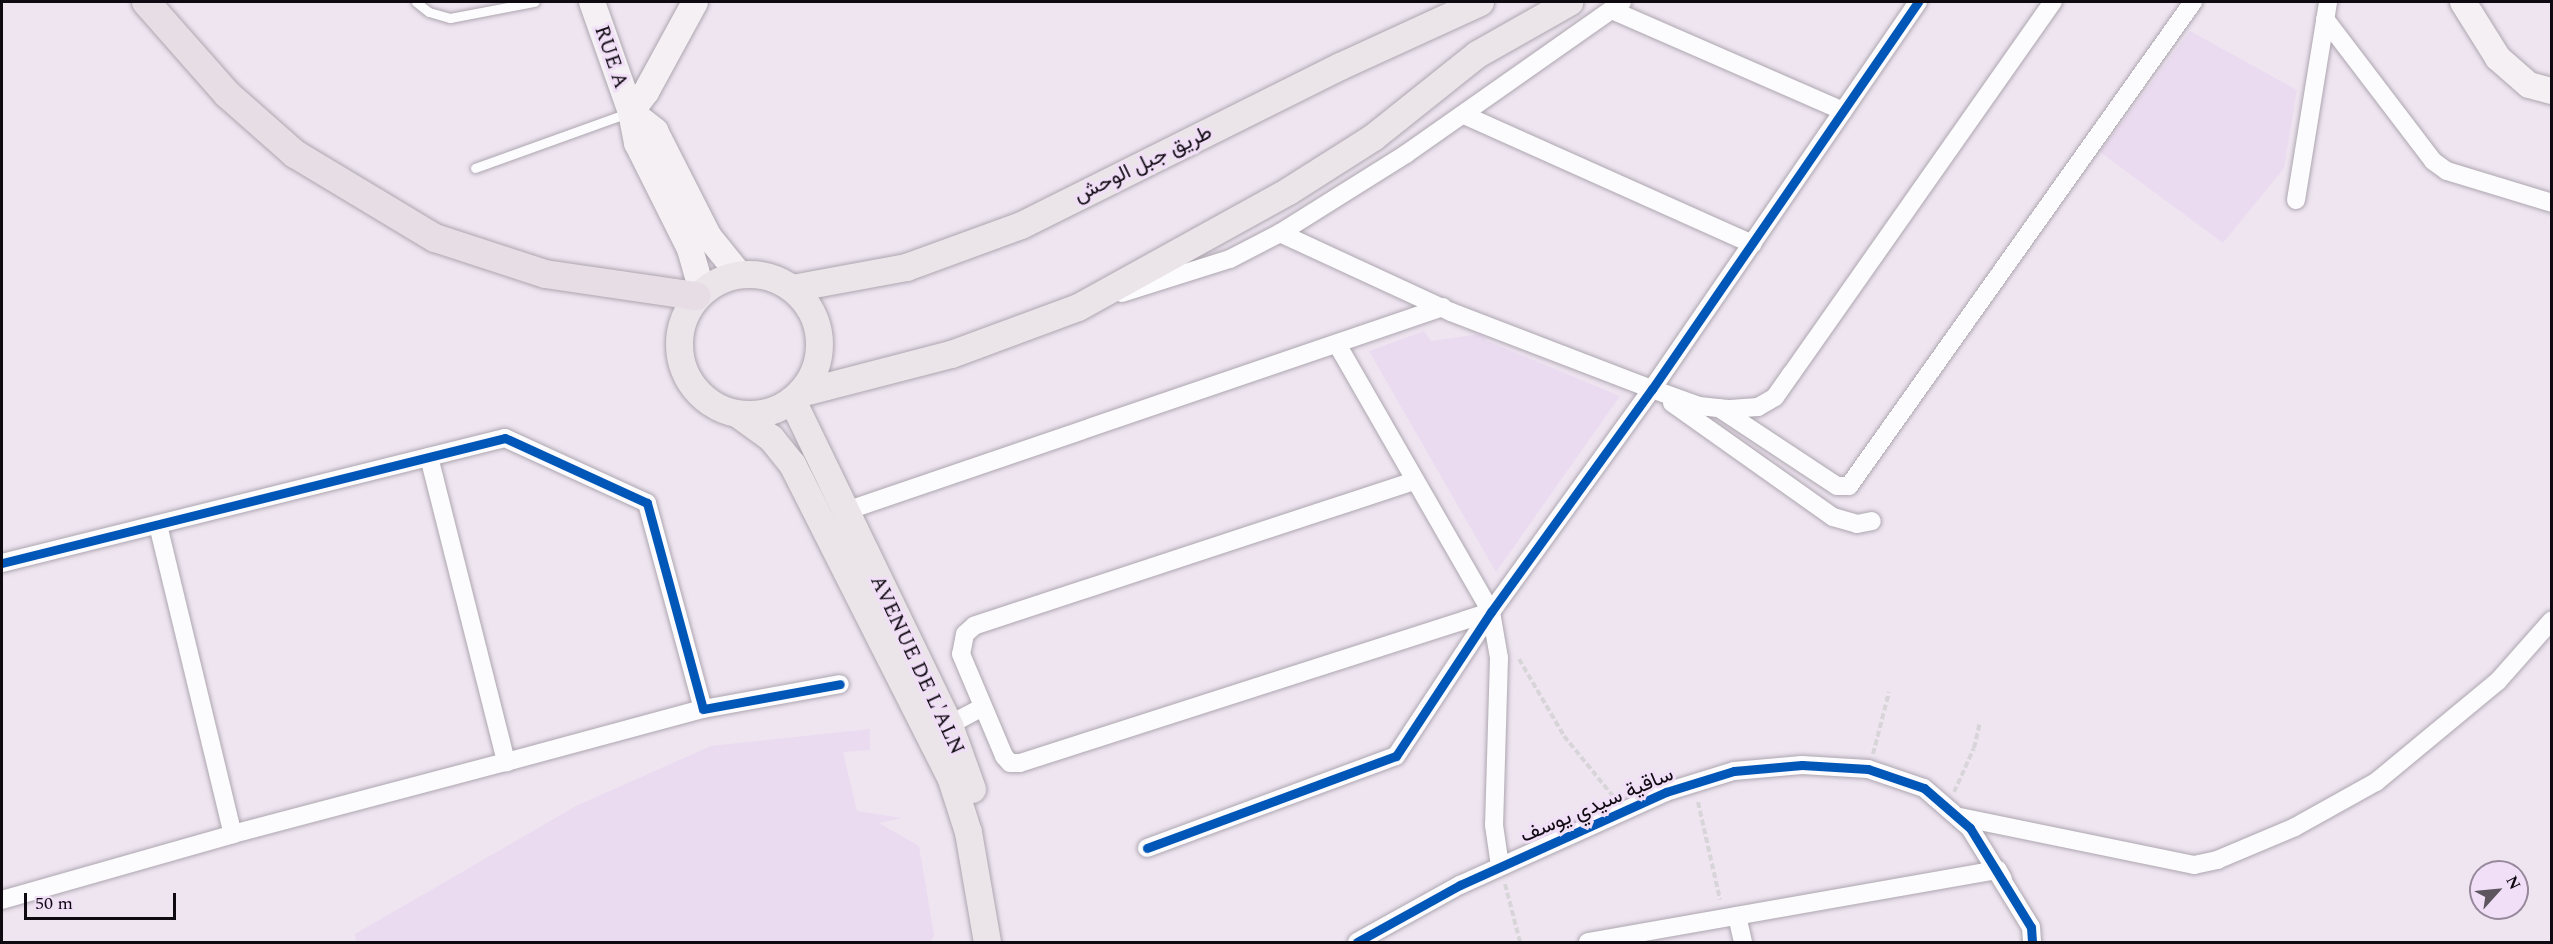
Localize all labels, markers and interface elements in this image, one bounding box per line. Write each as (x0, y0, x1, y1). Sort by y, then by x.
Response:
street label: RUE A (588, 22, 634, 92)
street label: طريق جبل الوحش (1070, 120, 1216, 208)
street label: AVENUE DE L'ALN (864, 571, 970, 759)
street label: ساقية سيدي يوسف (1517, 761, 1677, 849)
north arrow (2469, 860, 2529, 920)
text: N (2500, 871, 2527, 894)
scale bar (27, 881, 178, 919)
text: 50 m (35, 890, 73, 917)

